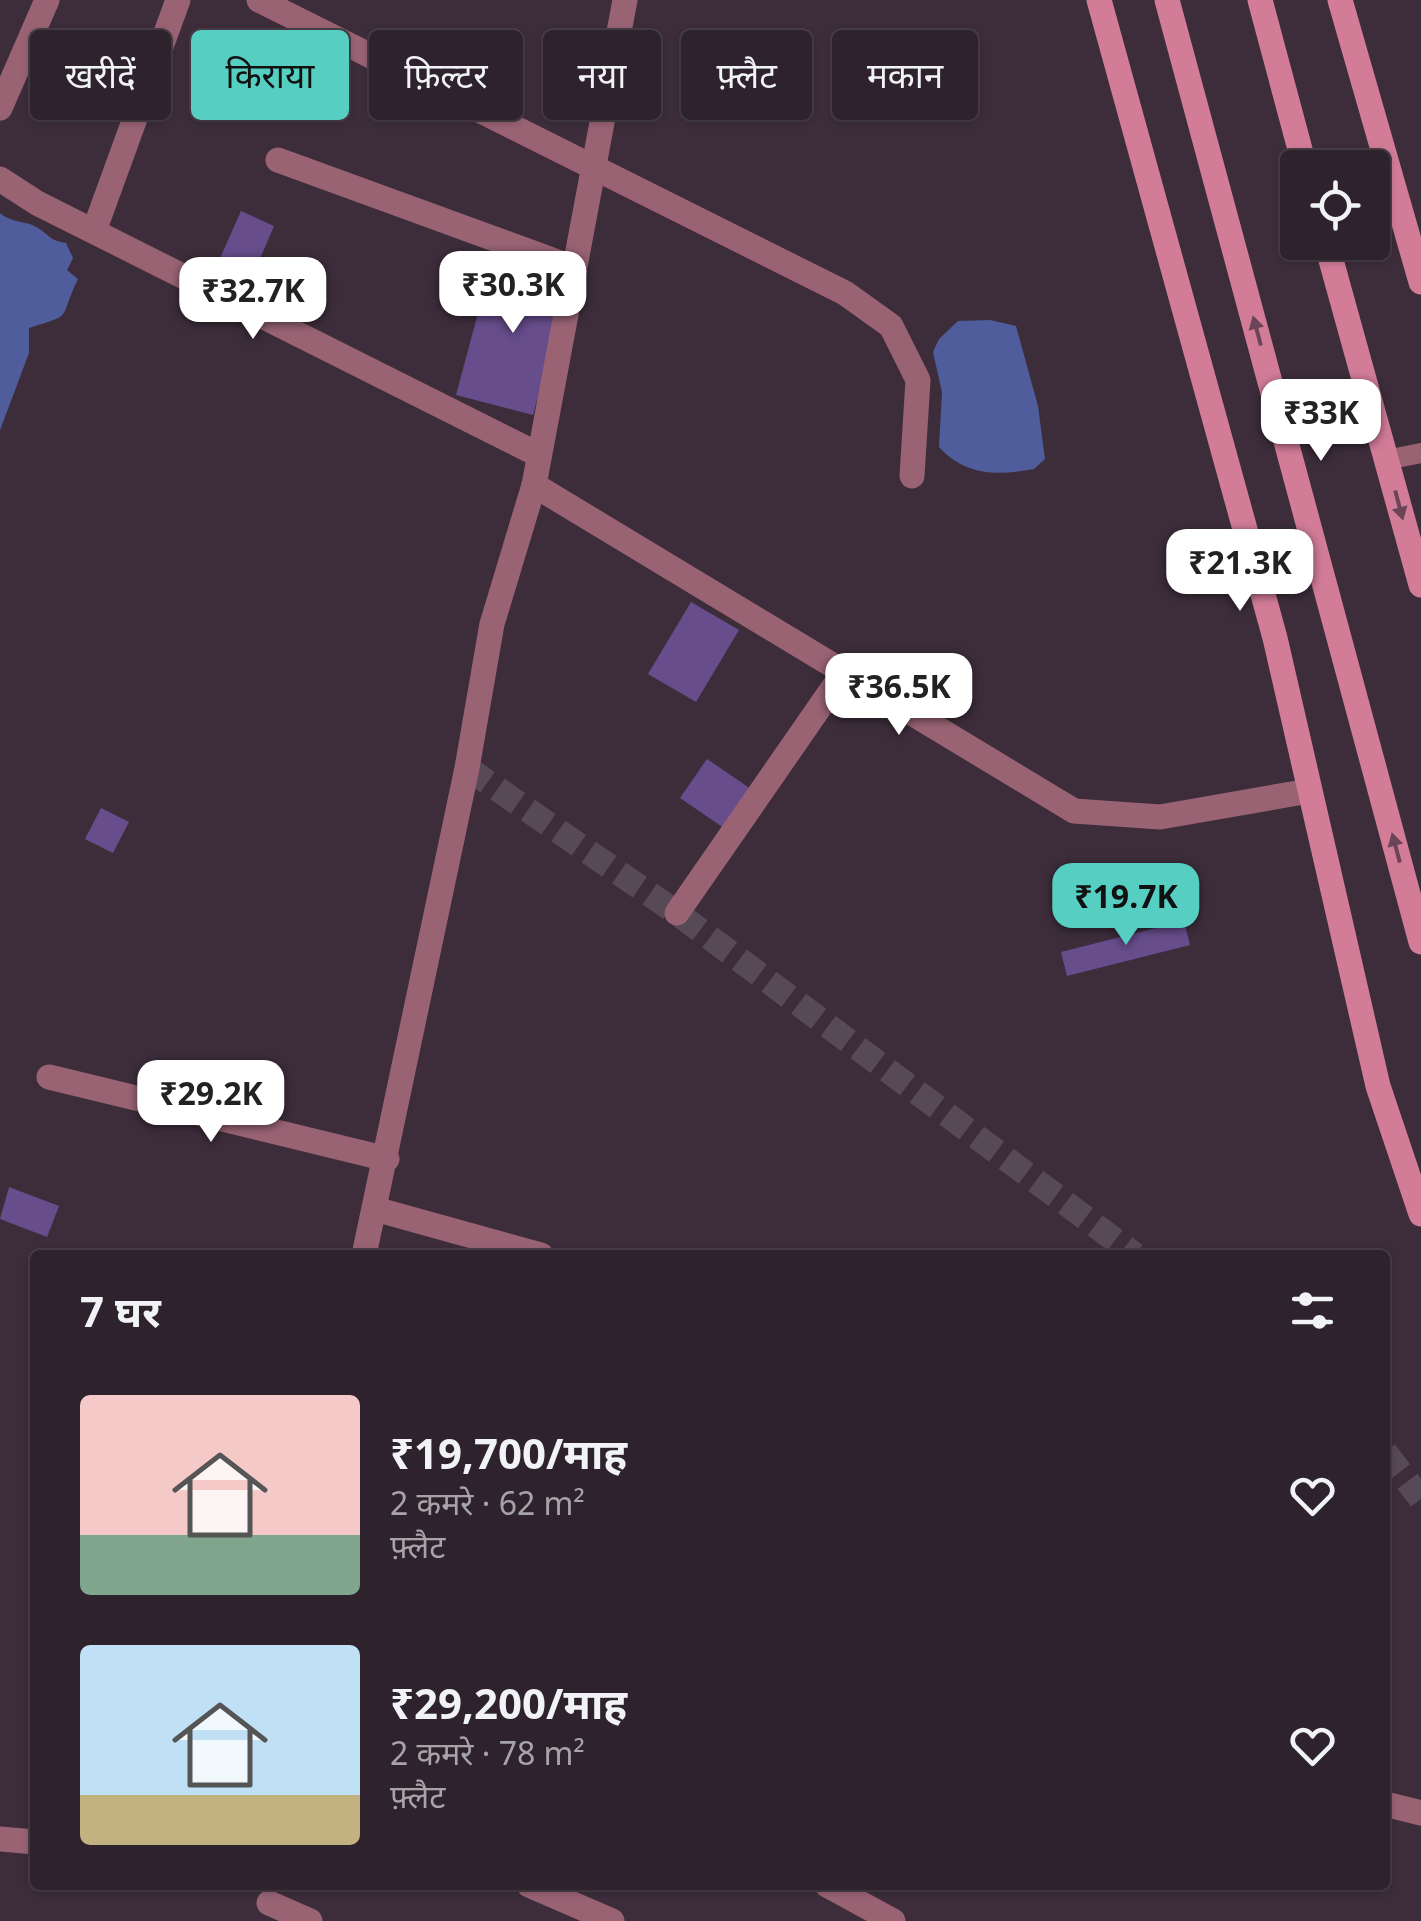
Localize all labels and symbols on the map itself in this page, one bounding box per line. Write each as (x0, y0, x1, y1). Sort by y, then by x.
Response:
pin: ₹30.3K (432, 251, 594, 336)
pin: ₹32.7K (172, 257, 334, 342)
one-way arrow (1248, 315, 1264, 346)
pin: ₹33K (1262, 379, 1380, 464)
one-way arrow (1391, 490, 1407, 521)
pin: ₹21.3K (1159, 529, 1321, 614)
pin: ₹36.5K (818, 653, 980, 738)
one-way arrow (1387, 832, 1403, 863)
pin: ₹19.7K (1045, 863, 1207, 948)
pin: ₹29.2K (130, 1060, 292, 1145)

